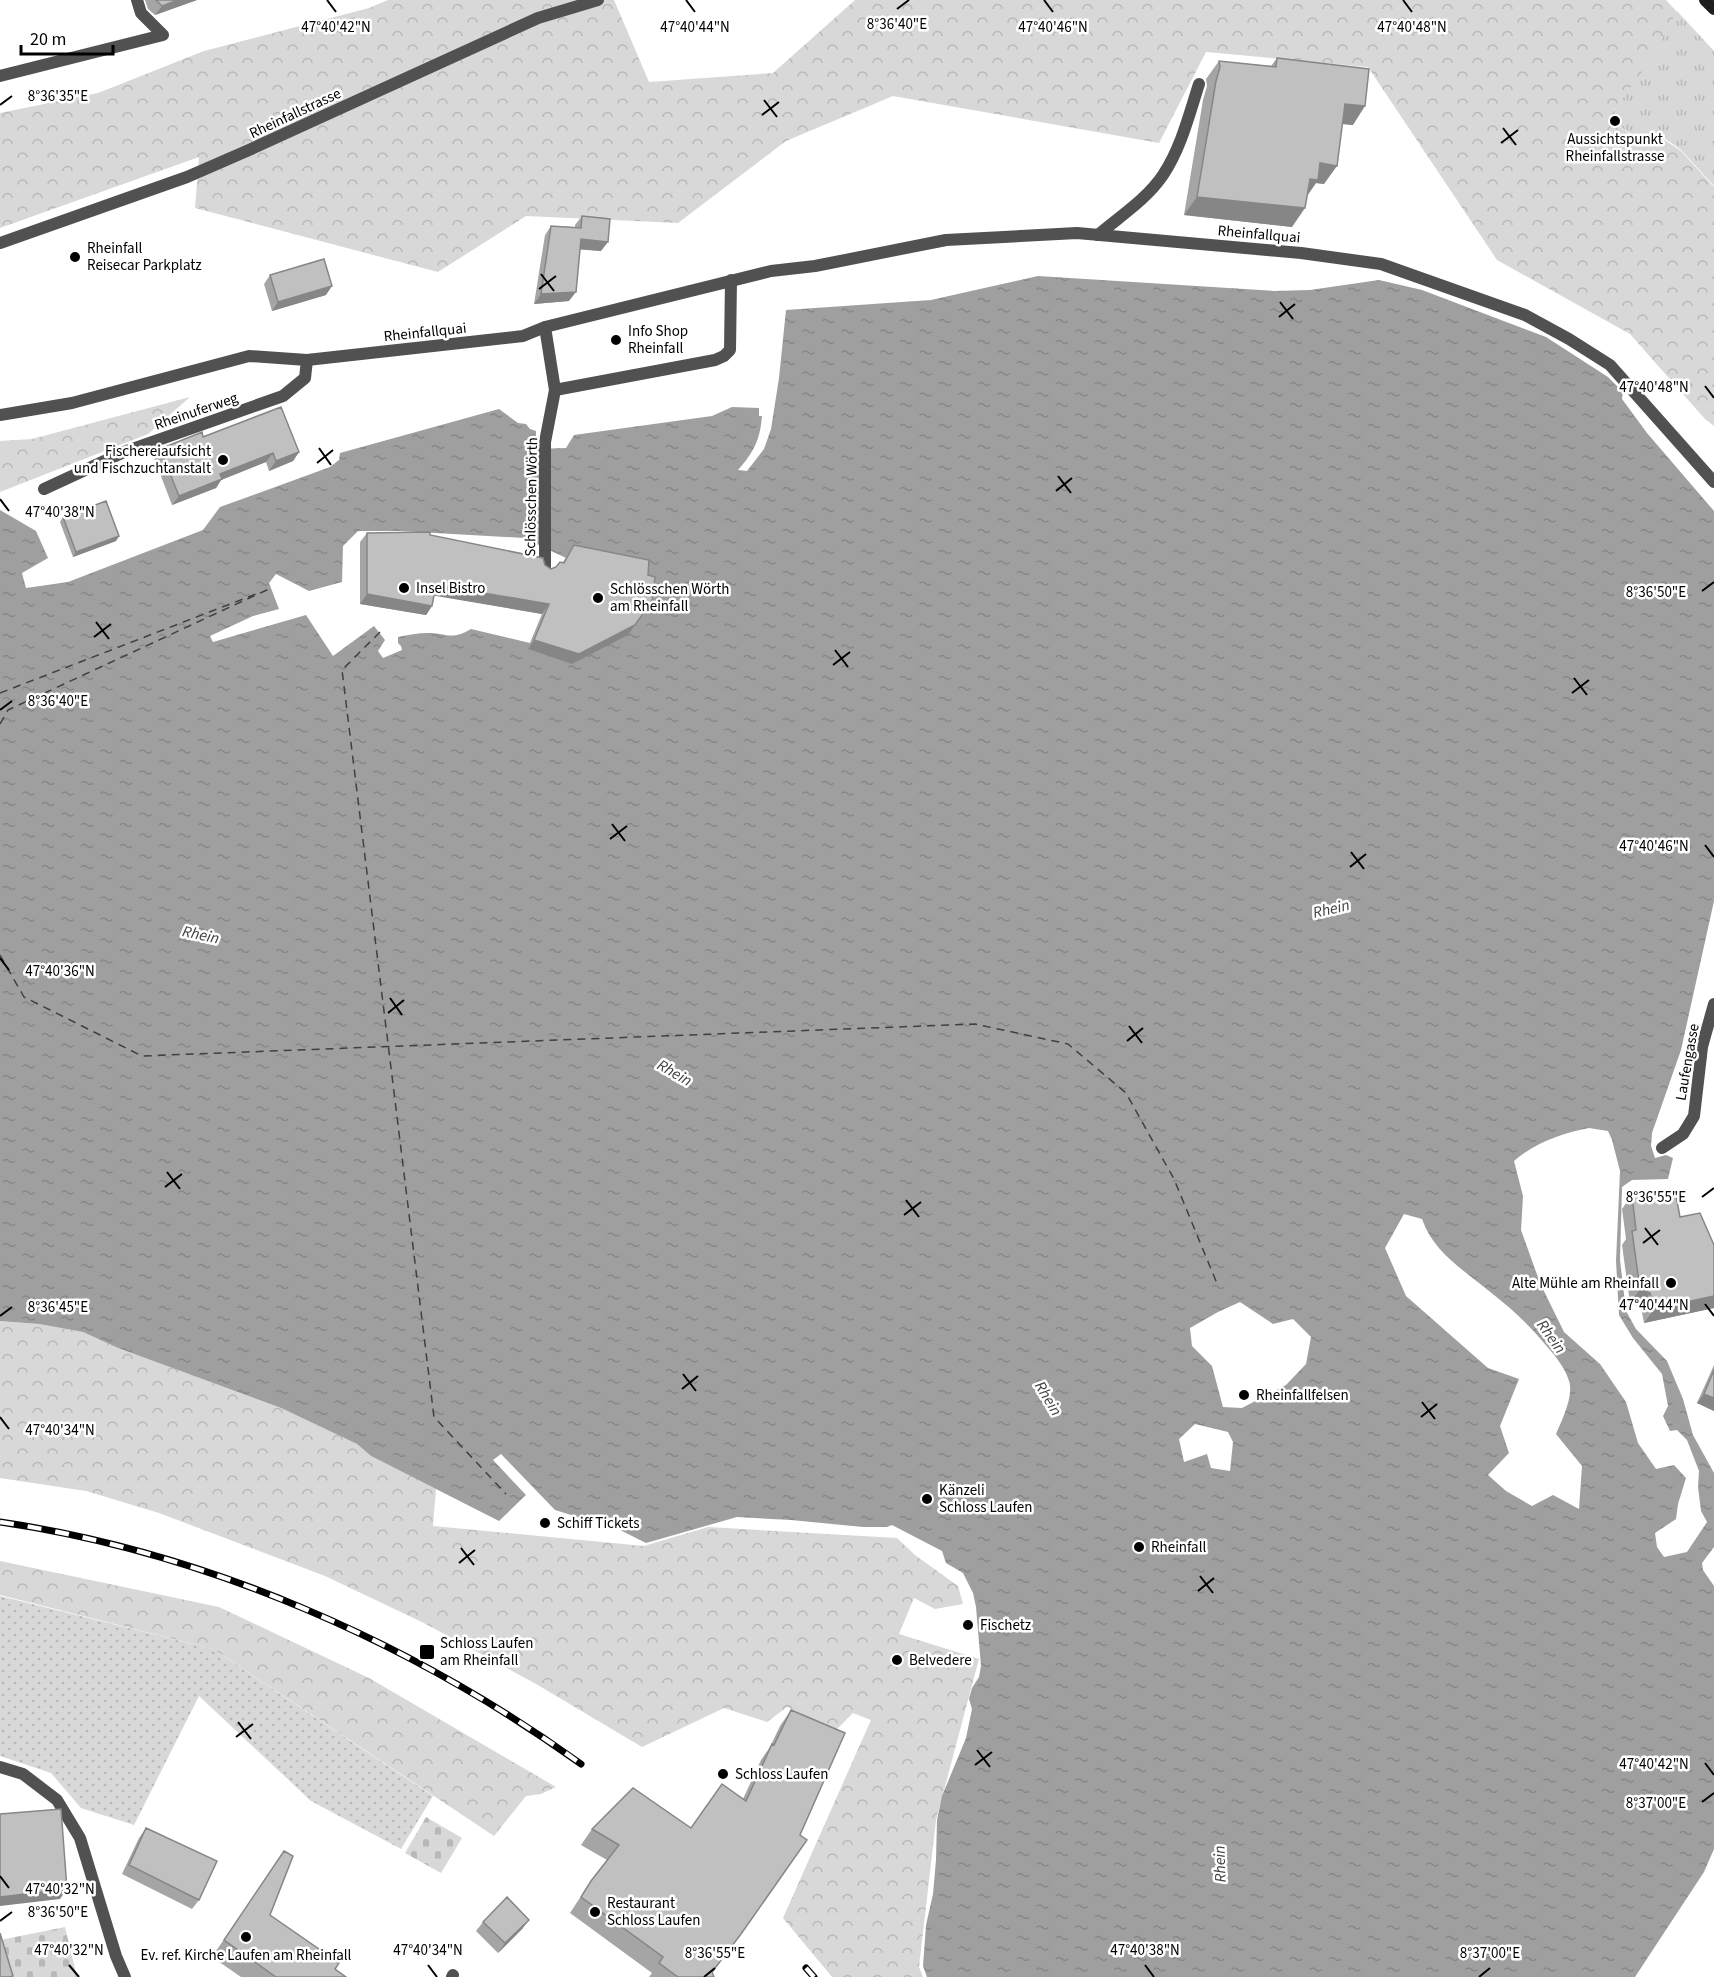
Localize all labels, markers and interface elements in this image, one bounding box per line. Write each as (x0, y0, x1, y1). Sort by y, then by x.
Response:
text: 8°36'40"E (867, 14, 927, 35)
text: 47°40'42"N (301, 17, 371, 38)
text: 47°40'44"N (660, 17, 730, 38)
text: 47°40'46"N (1018, 17, 1088, 38)
text: 47°40'48"N (1377, 17, 1447, 38)
scale bar (21, 18, 112, 56)
text: 20 m (30, 27, 66, 52)
street label: Rheinfallstrasse (246, 83, 344, 144)
text: 8°36'35"E (28, 86, 88, 107)
marker: Aussichtspunkt Rheinfallstrasse (1608, 114, 1622, 128)
place label: Aussichtspunkt Rheinfallstrasse (1566, 129, 1664, 167)
street label: Rheinfallquai (1217, 220, 1301, 249)
place label: Rheinfall Reisecar Parkplatz (87, 238, 202, 276)
marker: Rheinfall Reisecar Parkplatz (68, 250, 82, 264)
street label: Rheinfallquai (383, 318, 467, 347)
place label: Info Shop Rheinfall (628, 321, 688, 359)
marker: Info Shop Rheinfall (609, 333, 623, 347)
text: 47°40'48"N (1619, 377, 1689, 398)
street label: Rheinuferweg (152, 387, 241, 436)
street label: Schlösschen Wörth (520, 437, 543, 557)
place label: Fischereiaufsicht und Fischzuchtanstalt (74, 441, 211, 479)
marker: Fischereiaufsicht und Fischzuchtanstalt (216, 453, 230, 467)
text: 47°40'38"N (25, 502, 95, 523)
place label: Insel Bistro (416, 578, 485, 599)
place label: Schlösschen Wörth am Rheinfall (610, 579, 730, 617)
marker: Insel Bistro (397, 581, 411, 595)
text: 8°36'50"E (1626, 582, 1686, 603)
marker: Schlösschen Wörth am Rheinfall (591, 591, 605, 605)
text: 8°36'40"E (28, 691, 88, 712)
text: 47°40'46"N (1619, 836, 1689, 857)
water label: Rhein (1311, 894, 1352, 924)
water label: Rhein (180, 920, 221, 950)
text: 47°40'36"N (25, 961, 95, 982)
street label: Laufengasse (1670, 1022, 1705, 1102)
water label: Rhein (653, 1054, 696, 1092)
text: 8°36'55"E (1626, 1187, 1686, 1208)
place label: Alte Mühle am Rheinfall (1512, 1273, 1659, 1294)
marker: Alte Mühle am Rheinfall (1664, 1276, 1678, 1290)
text: 47°40'44"N (1619, 1295, 1689, 1316)
text: 8°36'45"E (28, 1297, 88, 1318)
water label: Rhein (1531, 1315, 1571, 1358)
water label: Rhein (1029, 1377, 1067, 1420)
place label: Rheinfallfelsen (1256, 1385, 1349, 1406)
marker: Rheinfallfelsen (1237, 1388, 1251, 1402)
text: 47°40'34"N (25, 1420, 95, 1441)
place label: Känzeli Schloss Laufen (939, 1480, 1032, 1518)
marker: Känzeli Schloss Laufen (920, 1492, 934, 1506)
place label: Schiff Tickets (557, 1513, 640, 1534)
marker: Schiff Tickets (538, 1516, 552, 1530)
place label: Rheinfall (1151, 1537, 1206, 1558)
marker: Rheinfall (1132, 1540, 1146, 1554)
place label: Fischetz (980, 1615, 1031, 1636)
marker: Fischetz (961, 1618, 975, 1632)
place label: Schloss Laufen am Rheinfall (440, 1633, 533, 1671)
marker: Schloss Laufen am Rheinfall (418, 1643, 436, 1661)
place label: Belvedere (909, 1650, 972, 1671)
marker: Belvedere (890, 1653, 904, 1667)
text: 47°40'42"N (1619, 1754, 1689, 1775)
place label: Schloss Laufen (735, 1764, 828, 1785)
marker: Schloss Laufen (716, 1767, 730, 1781)
text: 8°37'00"E (1626, 1793, 1686, 1814)
water label: Rhein (1208, 1845, 1232, 1883)
text: 47°40'32"N (25, 1879, 95, 1900)
place label: Restaurant Schloss Laufen (607, 1893, 700, 1931)
text: 8°36'50"E (28, 1902, 88, 1923)
marker: Restaurant Schloss Laufen (588, 1905, 602, 1919)
marker: Ev. ref. Kirche Laufen am Rheinfall (239, 1930, 253, 1944)
text: 47°40'32"N (34, 1940, 104, 1961)
text: 47°40'34"N (393, 1940, 463, 1961)
text: 47°40'38"N (1110, 1940, 1180, 1961)
text: 8°36'55"E (685, 1943, 745, 1964)
text: 8°37'00"E (1460, 1943, 1520, 1964)
place label: Ev. ref. Kirche Laufen am Rheinfall (141, 1945, 352, 1966)

